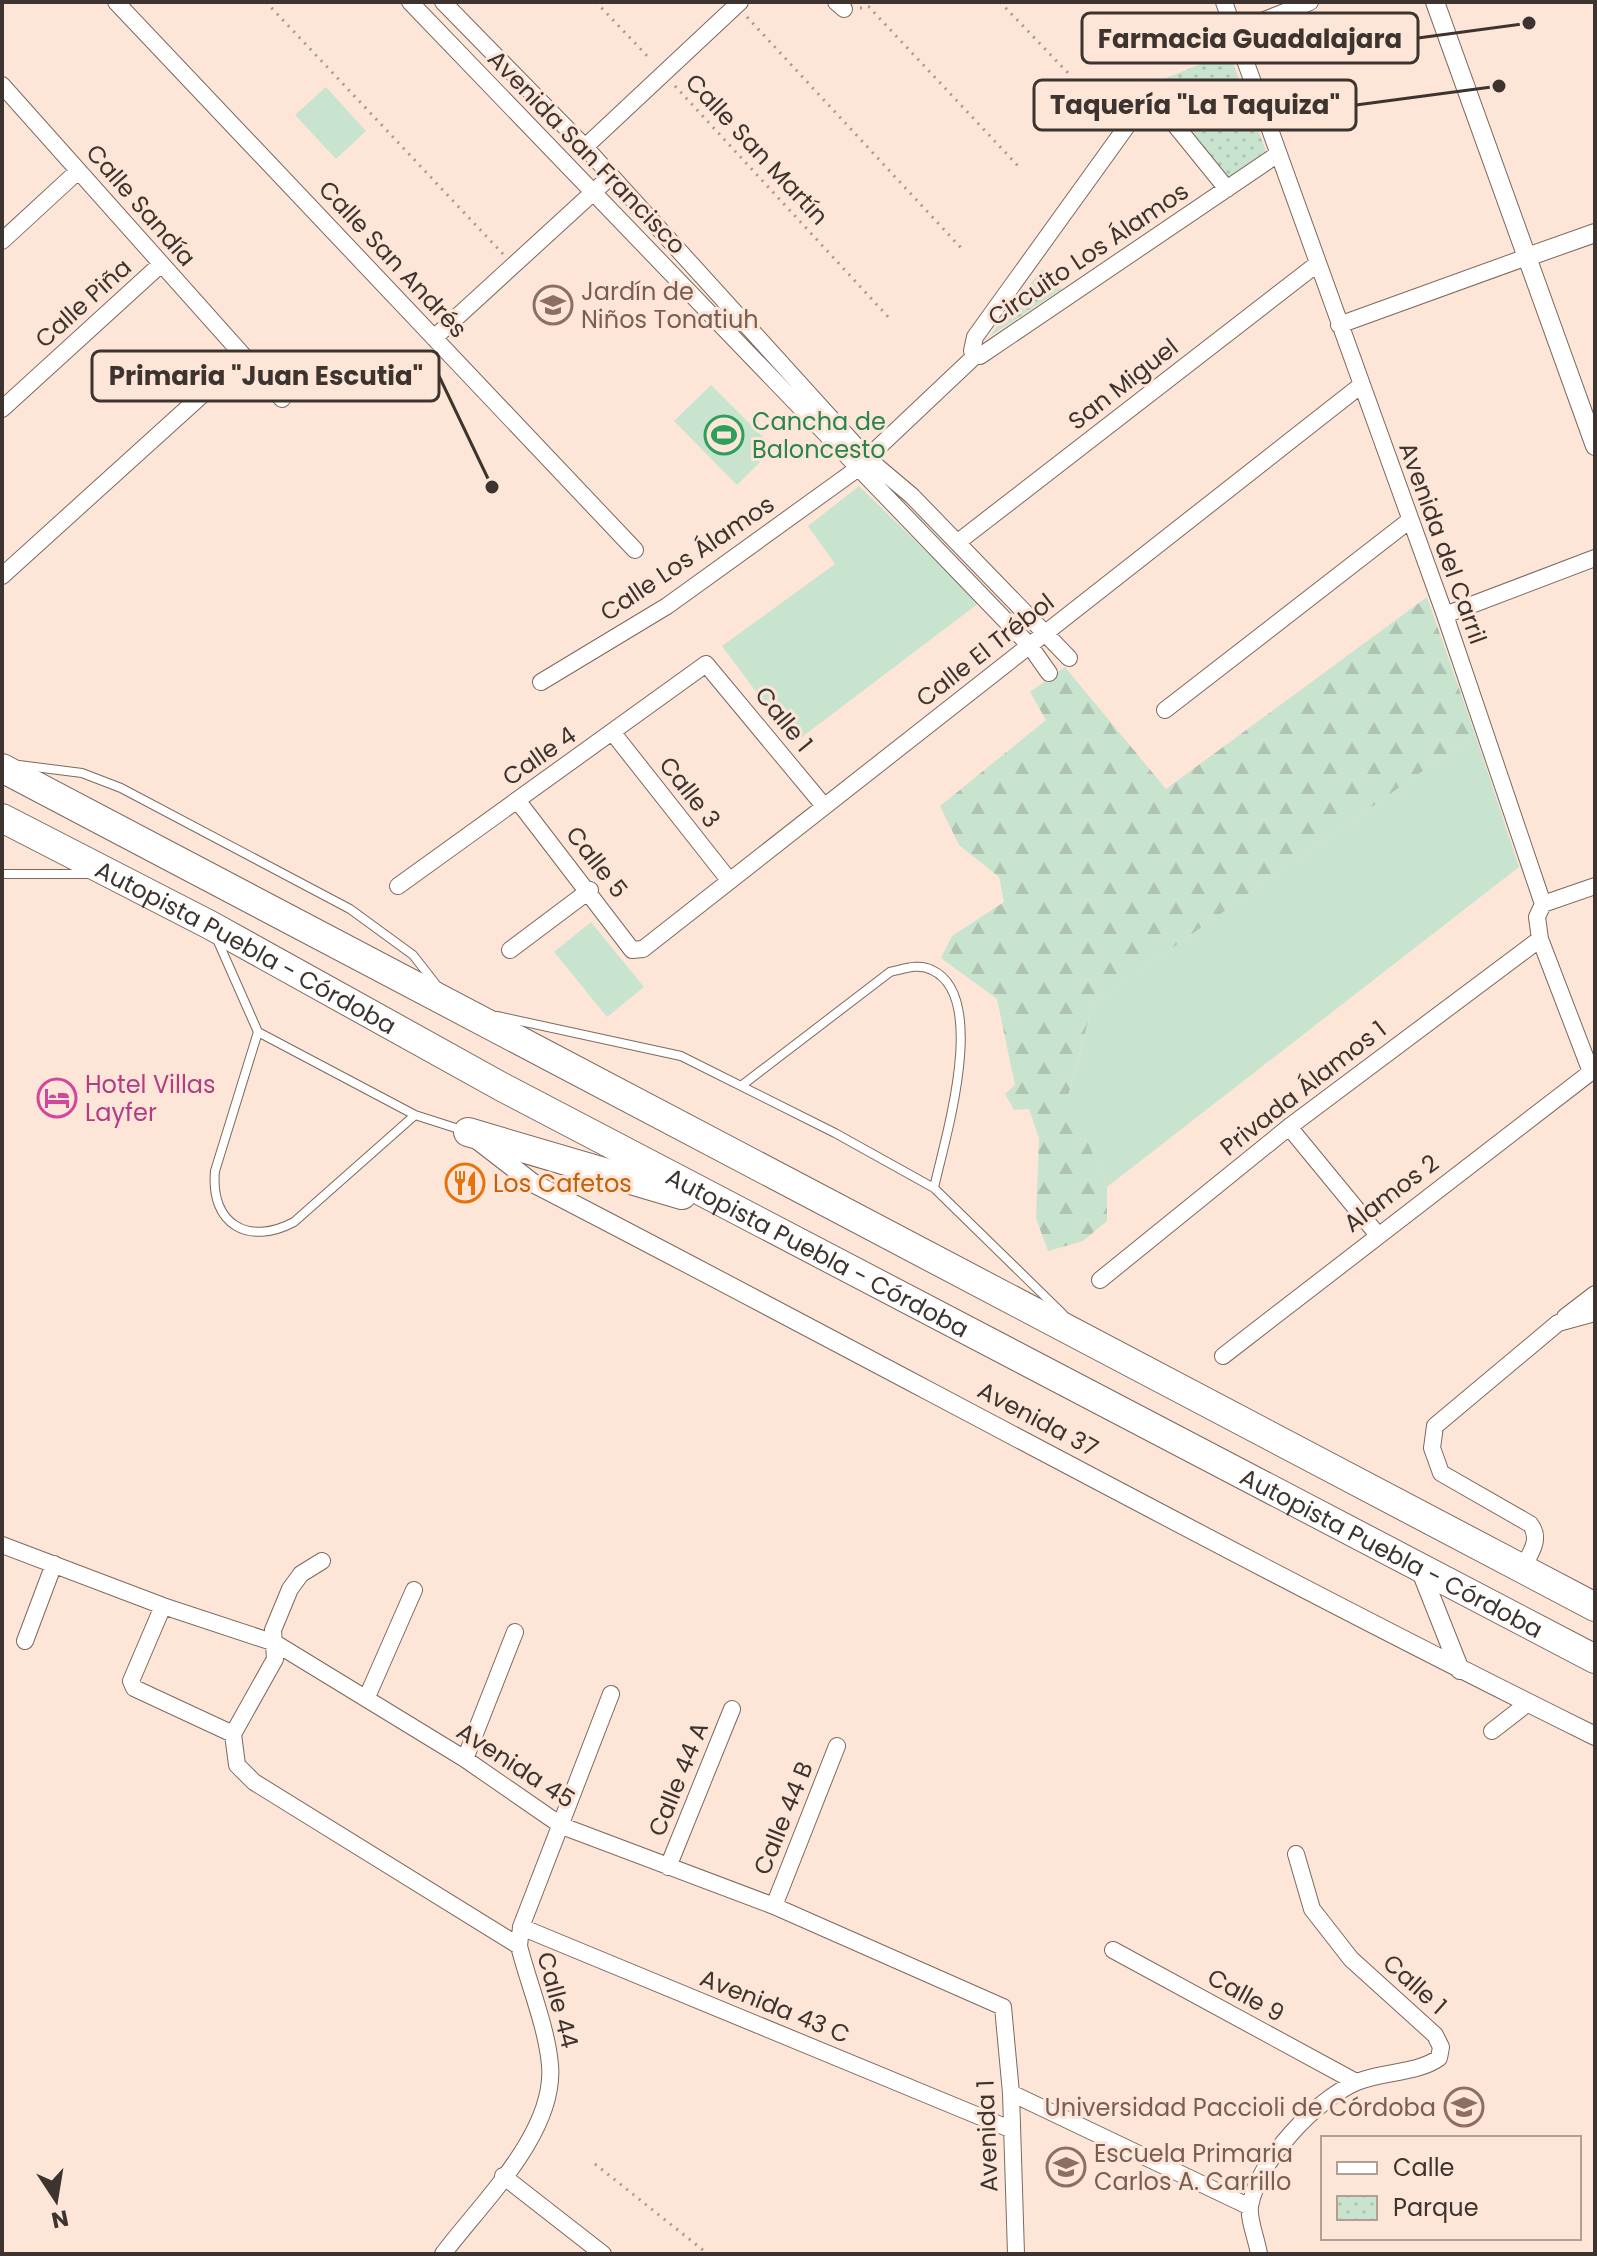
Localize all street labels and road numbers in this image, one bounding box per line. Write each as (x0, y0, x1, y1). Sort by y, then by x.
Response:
street label: Avenida San Francisco (481, 43, 693, 261)
street label: Calle San Martín (678, 66, 836, 232)
street label: Calle Sandía (79, 137, 203, 273)
street label: Calle San Andrés (311, 173, 475, 345)
street label: Circuito Los Álamos (981, 175, 1195, 333)
street label: Calle Piña (28, 251, 138, 355)
street label: San Miguel (1061, 331, 1185, 437)
street label: Avenida del Carril (1391, 437, 1495, 649)
street label: Calle Los Álamos (593, 487, 781, 629)
street label: Calle El Trébol (909, 586, 1061, 714)
street label: Calle 1 (747, 679, 821, 759)
street label: Calle 4 (496, 719, 582, 793)
street label: Calle 3 (652, 750, 728, 834)
street label: Calle 5 (558, 819, 636, 905)
street label: Autopista Puebla - Córdoba (90, 852, 402, 1042)
street label: Privada Álamos 1 (1213, 1013, 1393, 1163)
street label: Alamos 2 (1337, 1146, 1445, 1240)
street label: Autopista Puebla - Córdoba (660, 1159, 975, 1345)
street label: Avenida 37 (972, 1373, 1104, 1465)
street label: Autopista Puebla - Córdoba (1235, 1460, 1549, 1645)
street label: Avenida 45 (450, 1714, 582, 1816)
street label: Calle 44 A (640, 1717, 716, 1841)
street label: Calle 44 B (745, 1757, 821, 1879)
street label: Calle 1 (1376, 1946, 1454, 2022)
street label: Calle 44 (529, 1948, 587, 2052)
street label: Calle 9 (1202, 1960, 1290, 2030)
street label: Avenida 43 C (695, 1961, 855, 2051)
street label: Avenida 1 (969, 2079, 1005, 2193)

